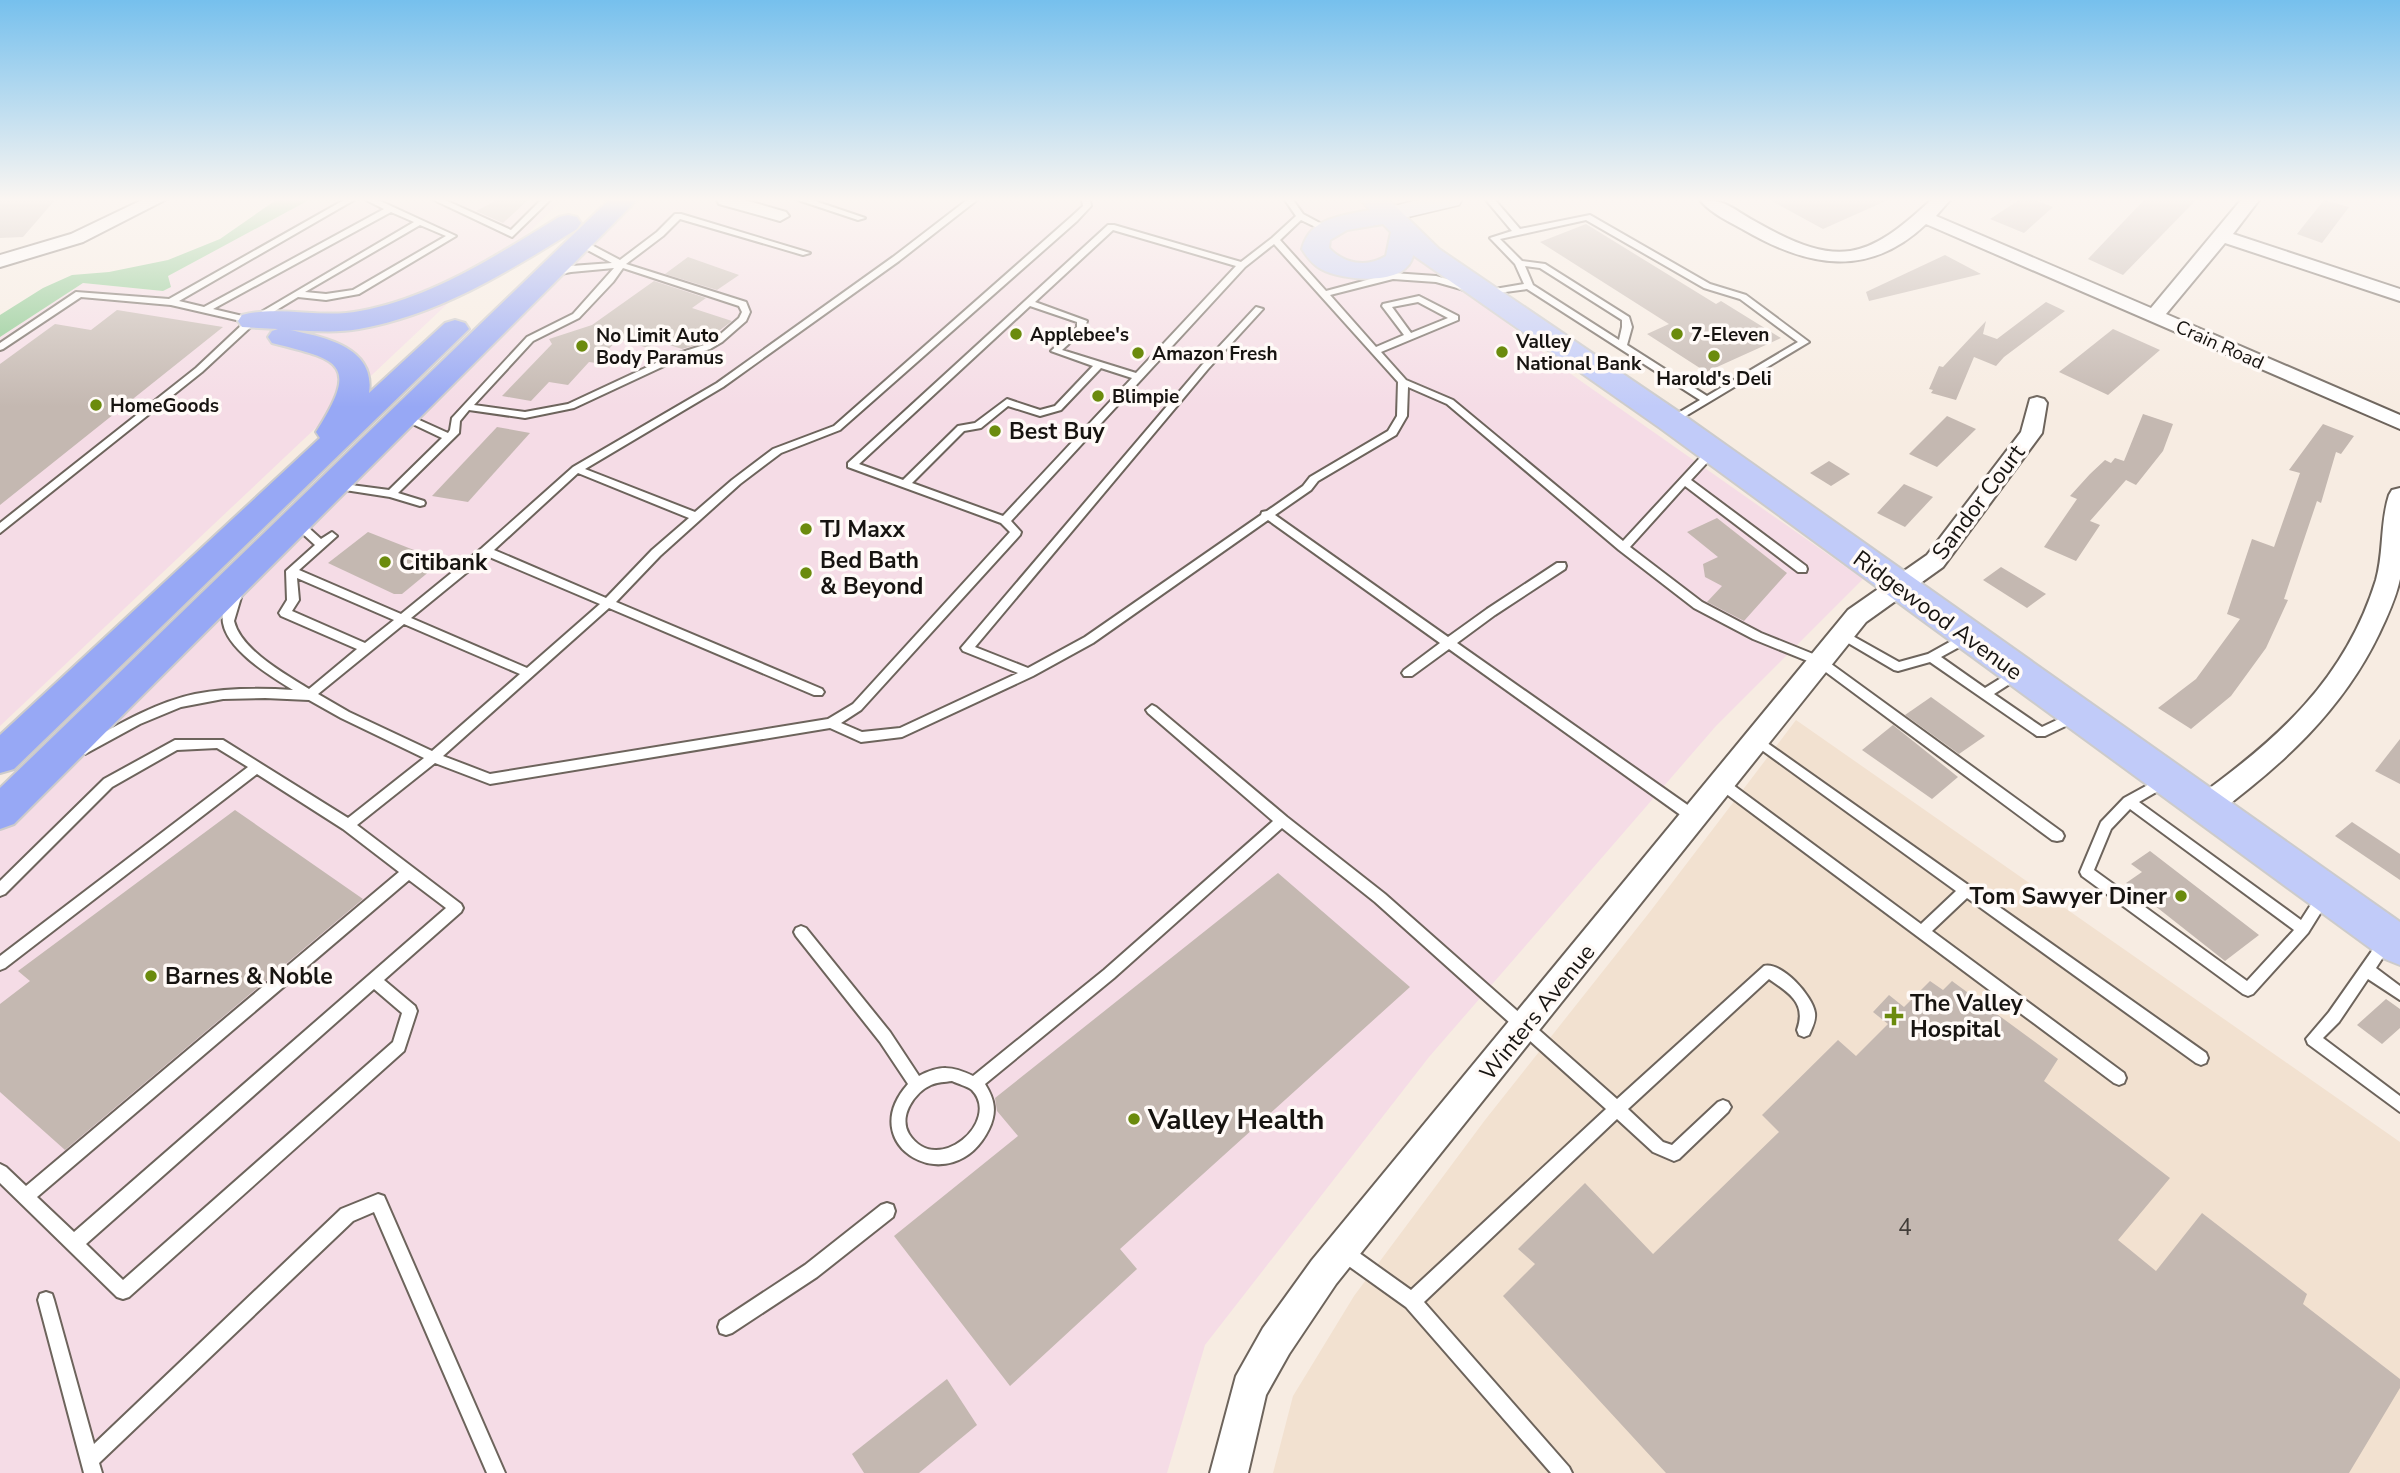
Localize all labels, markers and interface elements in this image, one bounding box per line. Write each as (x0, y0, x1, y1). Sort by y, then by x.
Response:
street label: Crain Road (2171, 314, 2268, 376)
place label: Applebee's (1030, 322, 1129, 348)
place label: 7-Eleven (1691, 322, 1769, 348)
place label: No Limit Auto Body Paramus (596, 323, 724, 371)
marker: Applebee's (1008, 326, 1024, 342)
marker: 7-Eleven (1669, 326, 1685, 342)
place label: Valley National Bank (1515, 329, 1642, 377)
marker: No Limit Auto Body Paramus (574, 338, 590, 354)
place label: Amazon Fresh (1152, 341, 1278, 367)
marker: Valley National Bank (1494, 344, 1510, 360)
marker: Amazon Fresh (1130, 345, 1146, 361)
marker: Harold's Deli (1706, 348, 1722, 364)
place label: Harold's Deli (1656, 366, 1772, 392)
place label: Blimpie (1112, 384, 1179, 410)
marker: Blimpie (1090, 388, 1106, 404)
place label: HomeGoods (110, 393, 219, 419)
marker: HomeGoods (88, 397, 104, 413)
place label: Best Buy (1009, 416, 1106, 447)
marker: Best Buy (987, 423, 1003, 439)
street label: Sandor Court (1925, 438, 2033, 566)
place label: TJ Maxx (820, 514, 905, 545)
marker: TJ Maxx (798, 521, 814, 537)
street label: Ridgewood Avenue (1847, 543, 2029, 687)
place label: Bed Bath & Beyond (820, 545, 923, 602)
place label: Citibank (399, 547, 488, 578)
marker: Citibank (377, 554, 393, 570)
marker: Bed Bath & Beyond (798, 565, 814, 581)
place label: Tom Sawyer Diner (1969, 881, 2167, 912)
marker: Tom Sawyer Diner (2173, 888, 2189, 904)
street label: Winters Avenue (1473, 938, 1602, 1087)
place label: Barnes & Noble (165, 961, 333, 992)
marker: Barnes & Noble (143, 968, 159, 984)
place label: The Valley Hospital (1910, 988, 2024, 1045)
marker: The Valley Hospital (1884, 1006, 1904, 1026)
place label: Valley Health (1147, 1101, 1324, 1139)
marker: Valley Health (1126, 1111, 1142, 1127)
house number: 4 (1898, 1212, 1912, 1243)

